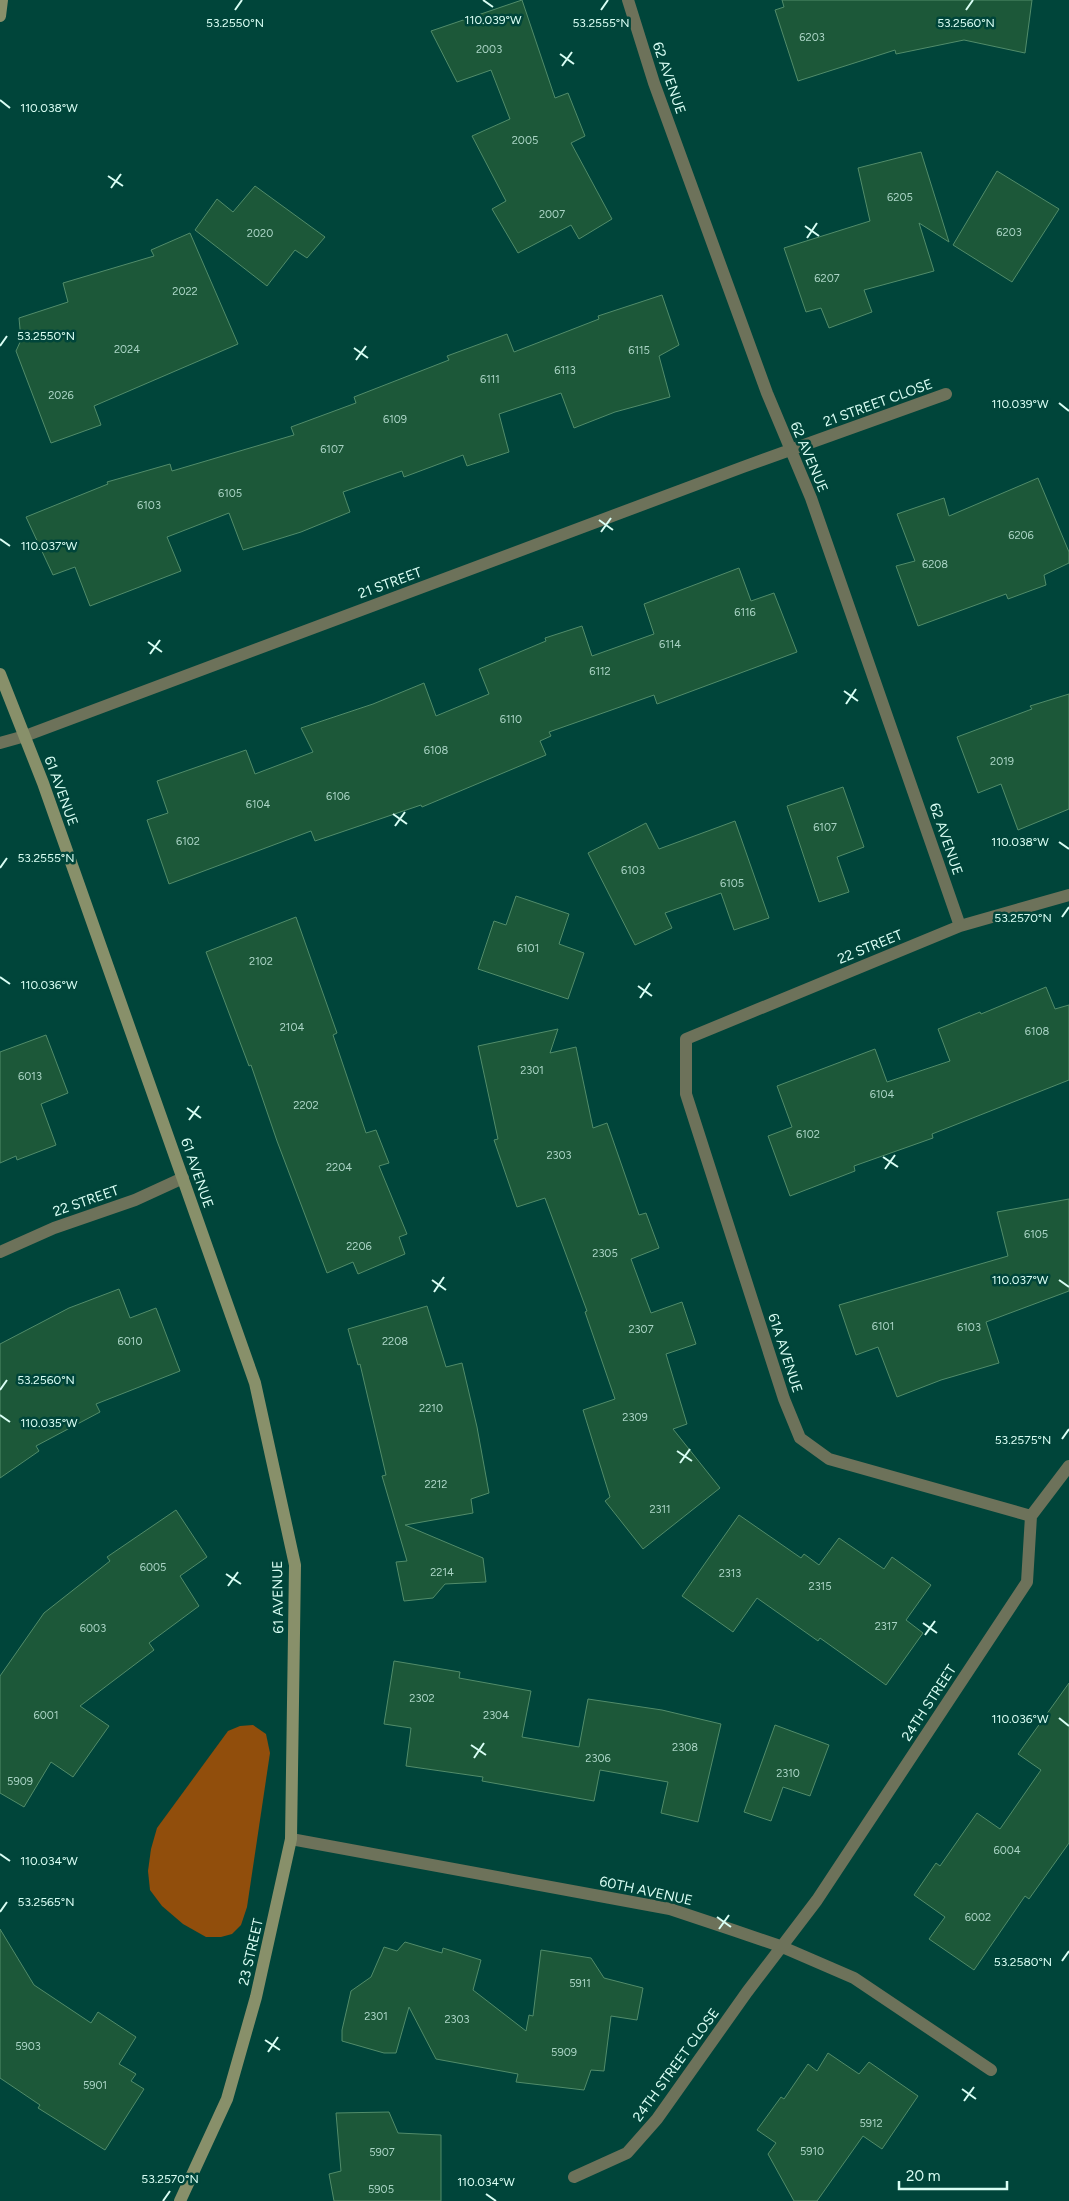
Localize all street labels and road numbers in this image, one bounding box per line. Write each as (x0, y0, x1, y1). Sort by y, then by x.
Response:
street label: 62 AVENUE (649, 40, 689, 116)
street label: 21 STREET CLOSE (821, 375, 935, 431)
street label: 62 AVENUE (787, 419, 831, 495)
street label: 21 STREET (356, 564, 424, 602)
street label: 61 AVENUE (41, 754, 81, 828)
street label: 62 AVENUE (926, 801, 966, 877)
street label: 22 STREET (835, 926, 905, 968)
street label: 61 AVENUE (177, 1136, 217, 1210)
street label: 22 STREET (51, 1182, 121, 1220)
street label: 61A AVENUE (764, 1311, 806, 1395)
street label: 61 AVENUE (269, 1560, 287, 1634)
street label: 24TH STREET (898, 1661, 960, 1744)
street label: 60TH AVENUE (598, 1873, 694, 1909)
street label: 23 STREET (235, 1917, 267, 1987)
street label: 24TH STREET CLOSE (629, 2005, 723, 2125)

